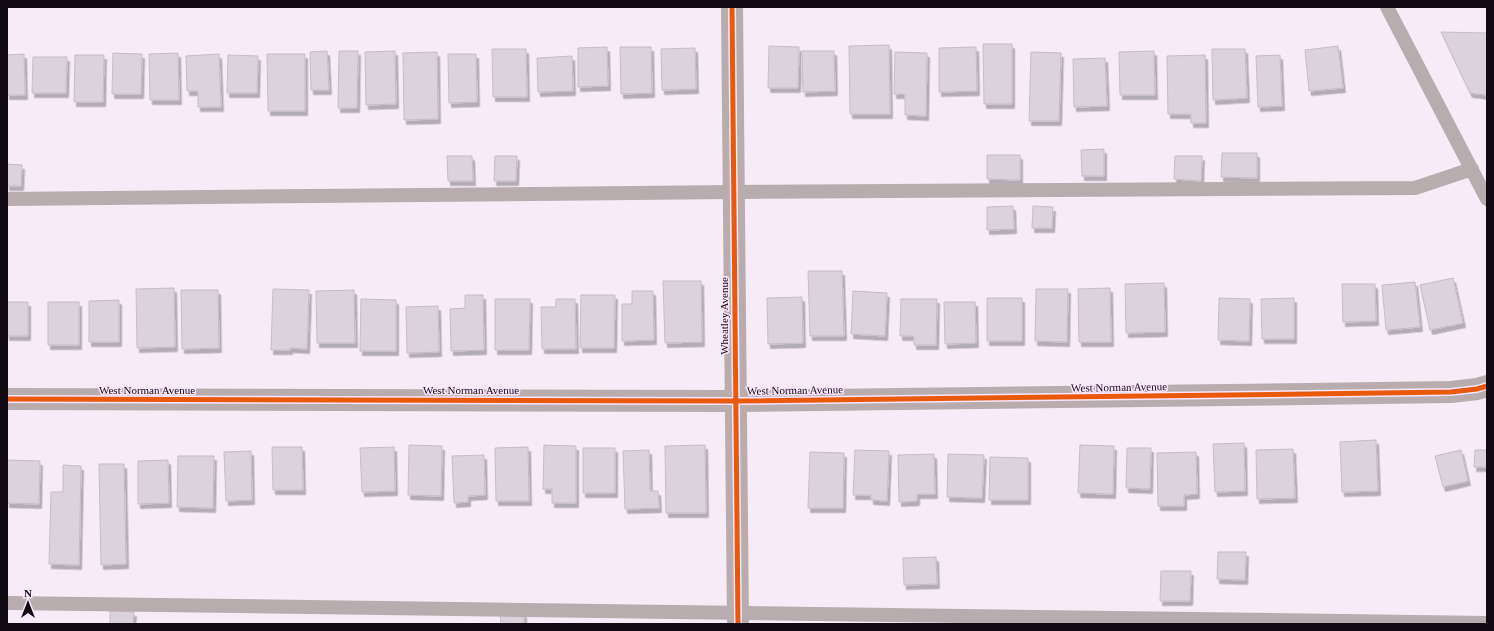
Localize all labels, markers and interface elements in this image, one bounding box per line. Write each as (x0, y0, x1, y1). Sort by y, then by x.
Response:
street label: Wheatley Avenue (718, 277, 730, 355)
street label: West Norman Avenue (1071, 380, 1167, 394)
street label: West Norman Avenue (747, 383, 843, 397)
street label: West Norman Avenue (99, 384, 195, 396)
street label: West Norman Avenue (423, 384, 519, 396)
north arrow (8, 583, 48, 623)
text: N (24, 587, 32, 599)

